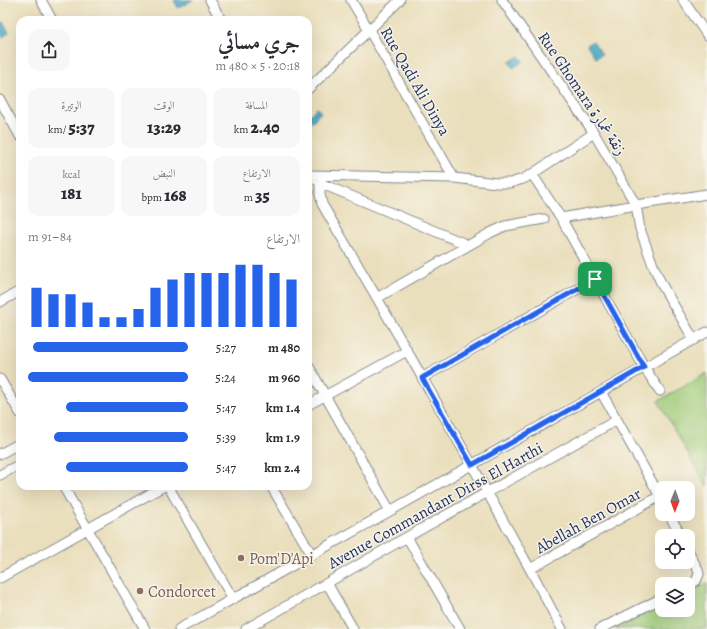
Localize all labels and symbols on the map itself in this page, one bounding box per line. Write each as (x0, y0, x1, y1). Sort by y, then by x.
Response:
street label: Rue Qadi Ali Dinya (375, 23, 456, 140)
street label: Rue Ghomara زنقة غمارة (533, 27, 632, 160)
pin (578, 262, 612, 296)
street label: Avenue Commandant Dirss El Harthi (323, 437, 547, 575)
north arrow (655, 481, 695, 521)
street label: Abellah Ben Omar (531, 483, 645, 560)
place label: Pom'D'Api (249, 548, 314, 570)
marker: Pom'D'Api (236, 553, 246, 563)
place label: Condorcet (148, 581, 216, 603)
marker: Condorcet (135, 586, 145, 596)

